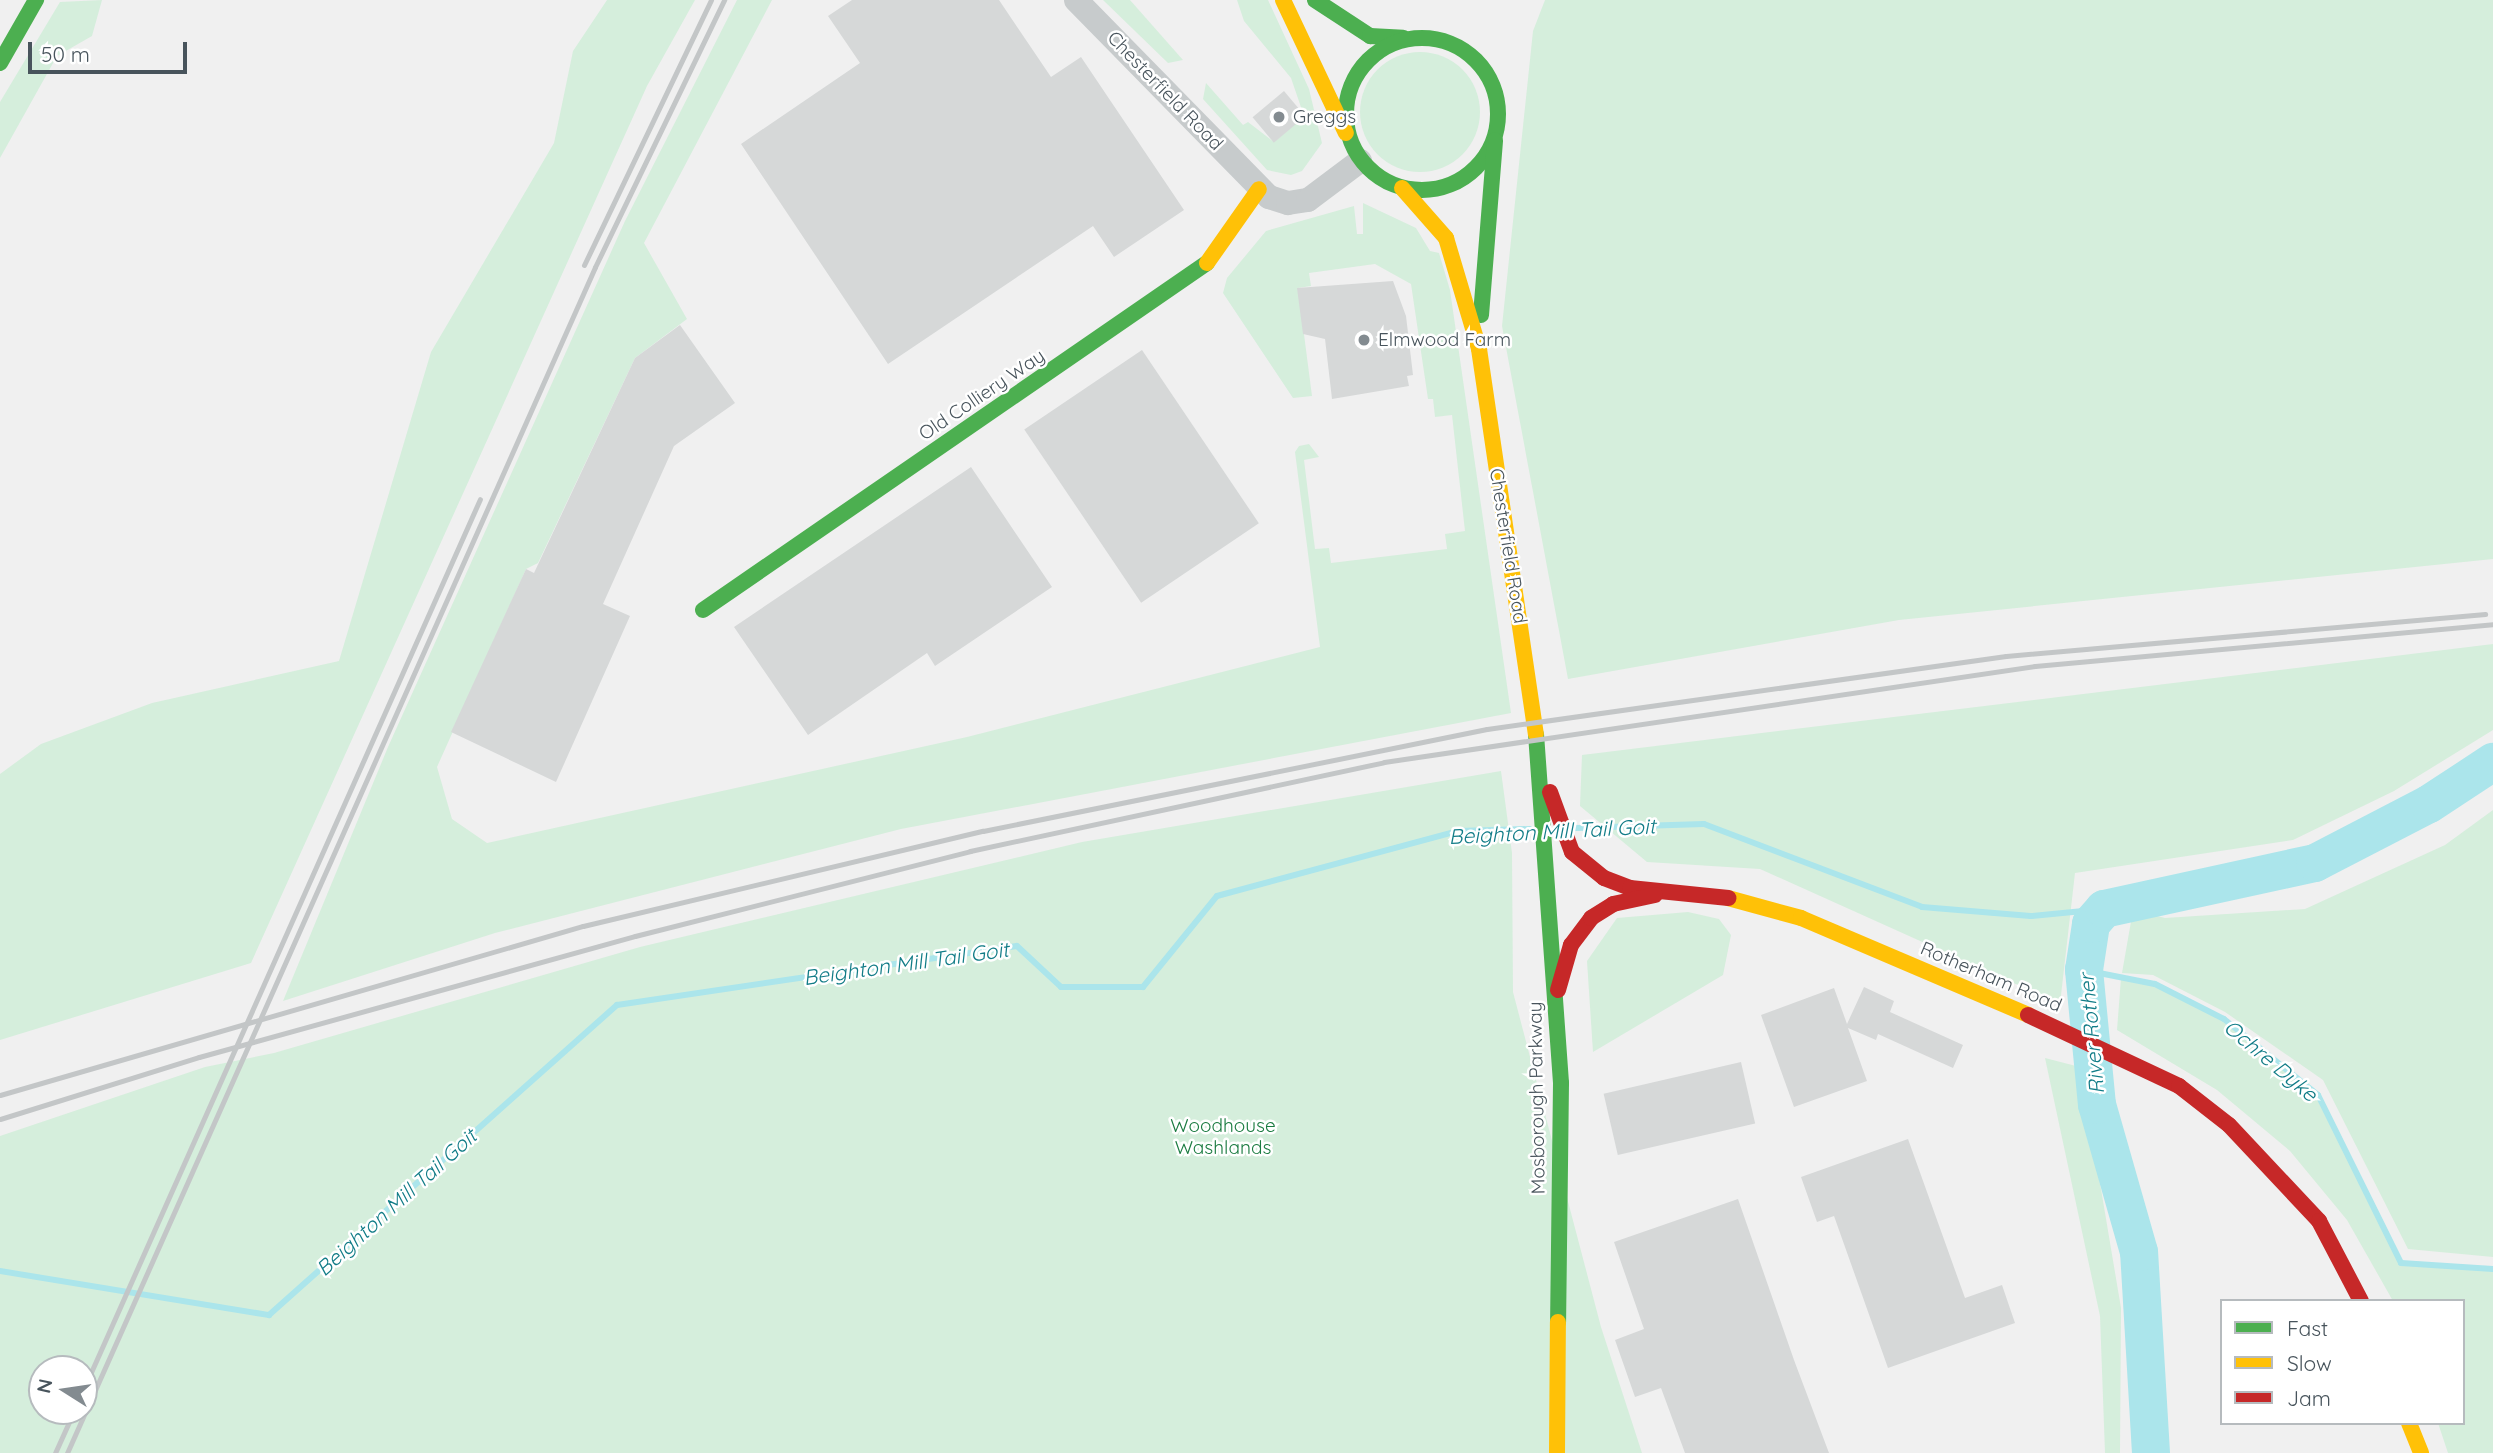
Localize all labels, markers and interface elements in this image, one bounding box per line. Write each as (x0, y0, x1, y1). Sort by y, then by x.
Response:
street label: Chesterfield Road (1102, 27, 1228, 155)
scale bar (32, 28, 191, 72)
text: 50 m (41, 41, 90, 67)
place label: Greggs (1293, 106, 1356, 128)
marker: Greggs (1271, 109, 1287, 125)
place label: Elmwood Farm (1378, 329, 1511, 351)
marker: Elmwood Farm (1356, 332, 1372, 348)
street label: Old Colliery Way (915, 345, 1049, 445)
street label: Chesterfield Road (1484, 467, 1532, 625)
water label: Beighton Mill Tail Goit (1448, 813, 1656, 849)
water label: Beighton Mill Tail Goit (802, 936, 1010, 990)
street label: Rotherham Road (1917, 937, 2065, 1017)
water label: River Rother (2073, 973, 2109, 1095)
street label: Mosborough Parkway (1524, 1001, 1550, 1195)
water label: Ochre Dyke (2219, 1014, 2323, 1106)
park label: Woodhouse Washlands (1170, 1115, 1276, 1159)
water label: Beighton Mill Tail Goit (311, 1123, 481, 1281)
legend (2220, 1299, 2465, 1425)
text: Fast (2287, 1315, 2328, 1341)
text: Slow (2287, 1350, 2332, 1376)
north arrow (28, 1355, 98, 1425)
text: N (31, 1377, 58, 1395)
text: Jam (2287, 1385, 2331, 1411)

